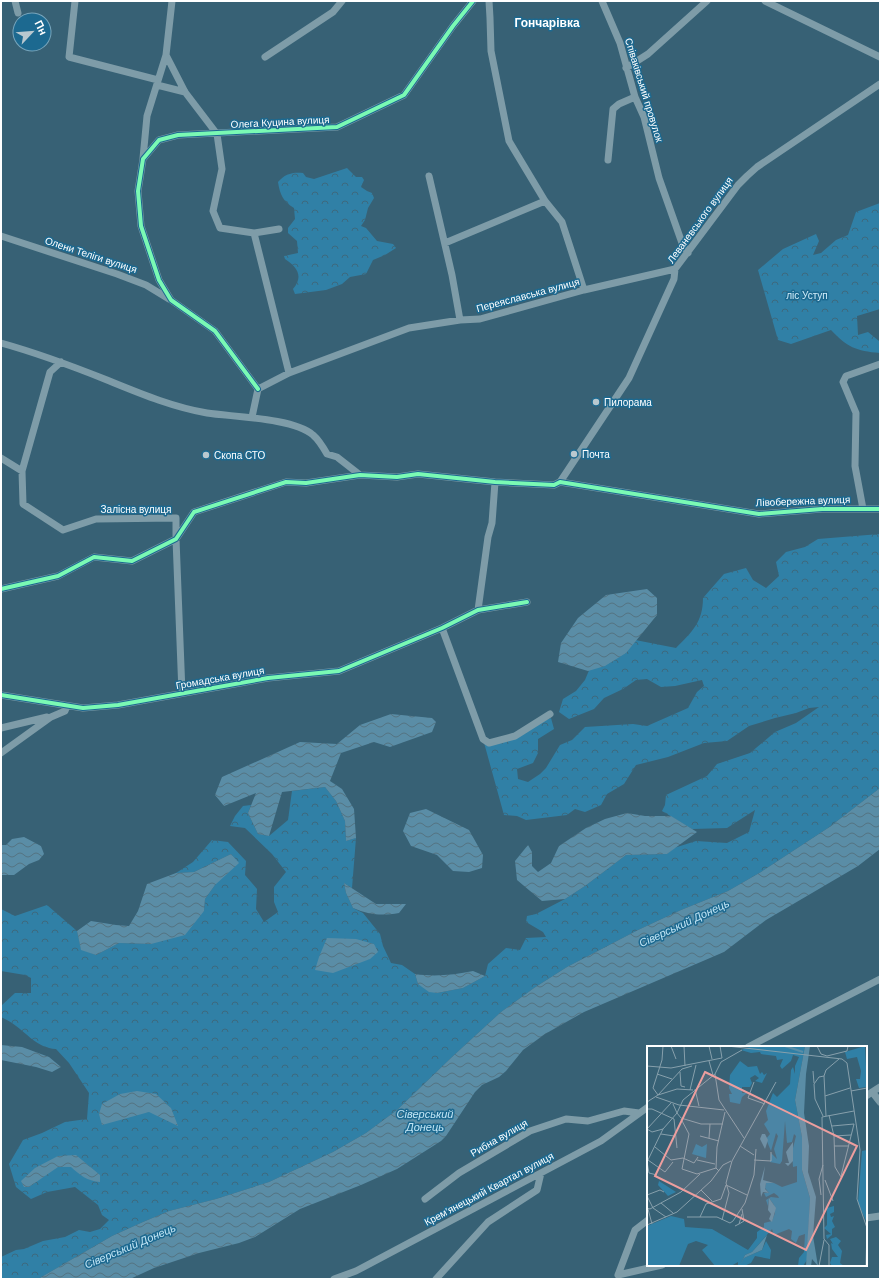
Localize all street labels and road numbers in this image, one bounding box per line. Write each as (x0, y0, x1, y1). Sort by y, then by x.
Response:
street label: Співаківський провулок (622, 36, 666, 144)
street label: Олега Куцина вулиця (230, 113, 330, 131)
street label: Леваневського вулиця (664, 174, 736, 266)
street label: Олени Теліги вулиця (43, 234, 139, 276)
street label: Переяславська вулиця (475, 275, 581, 315)
street label: Лівобережна вулиця (755, 493, 851, 509)
street label: Залісна вулиця (101, 503, 171, 516)
street label: Громадська вулиця (175, 664, 265, 692)
street label: Рибна вулиця (468, 1116, 530, 1160)
street label: Крем’янецький Квартал вулиця (422, 1149, 556, 1229)

